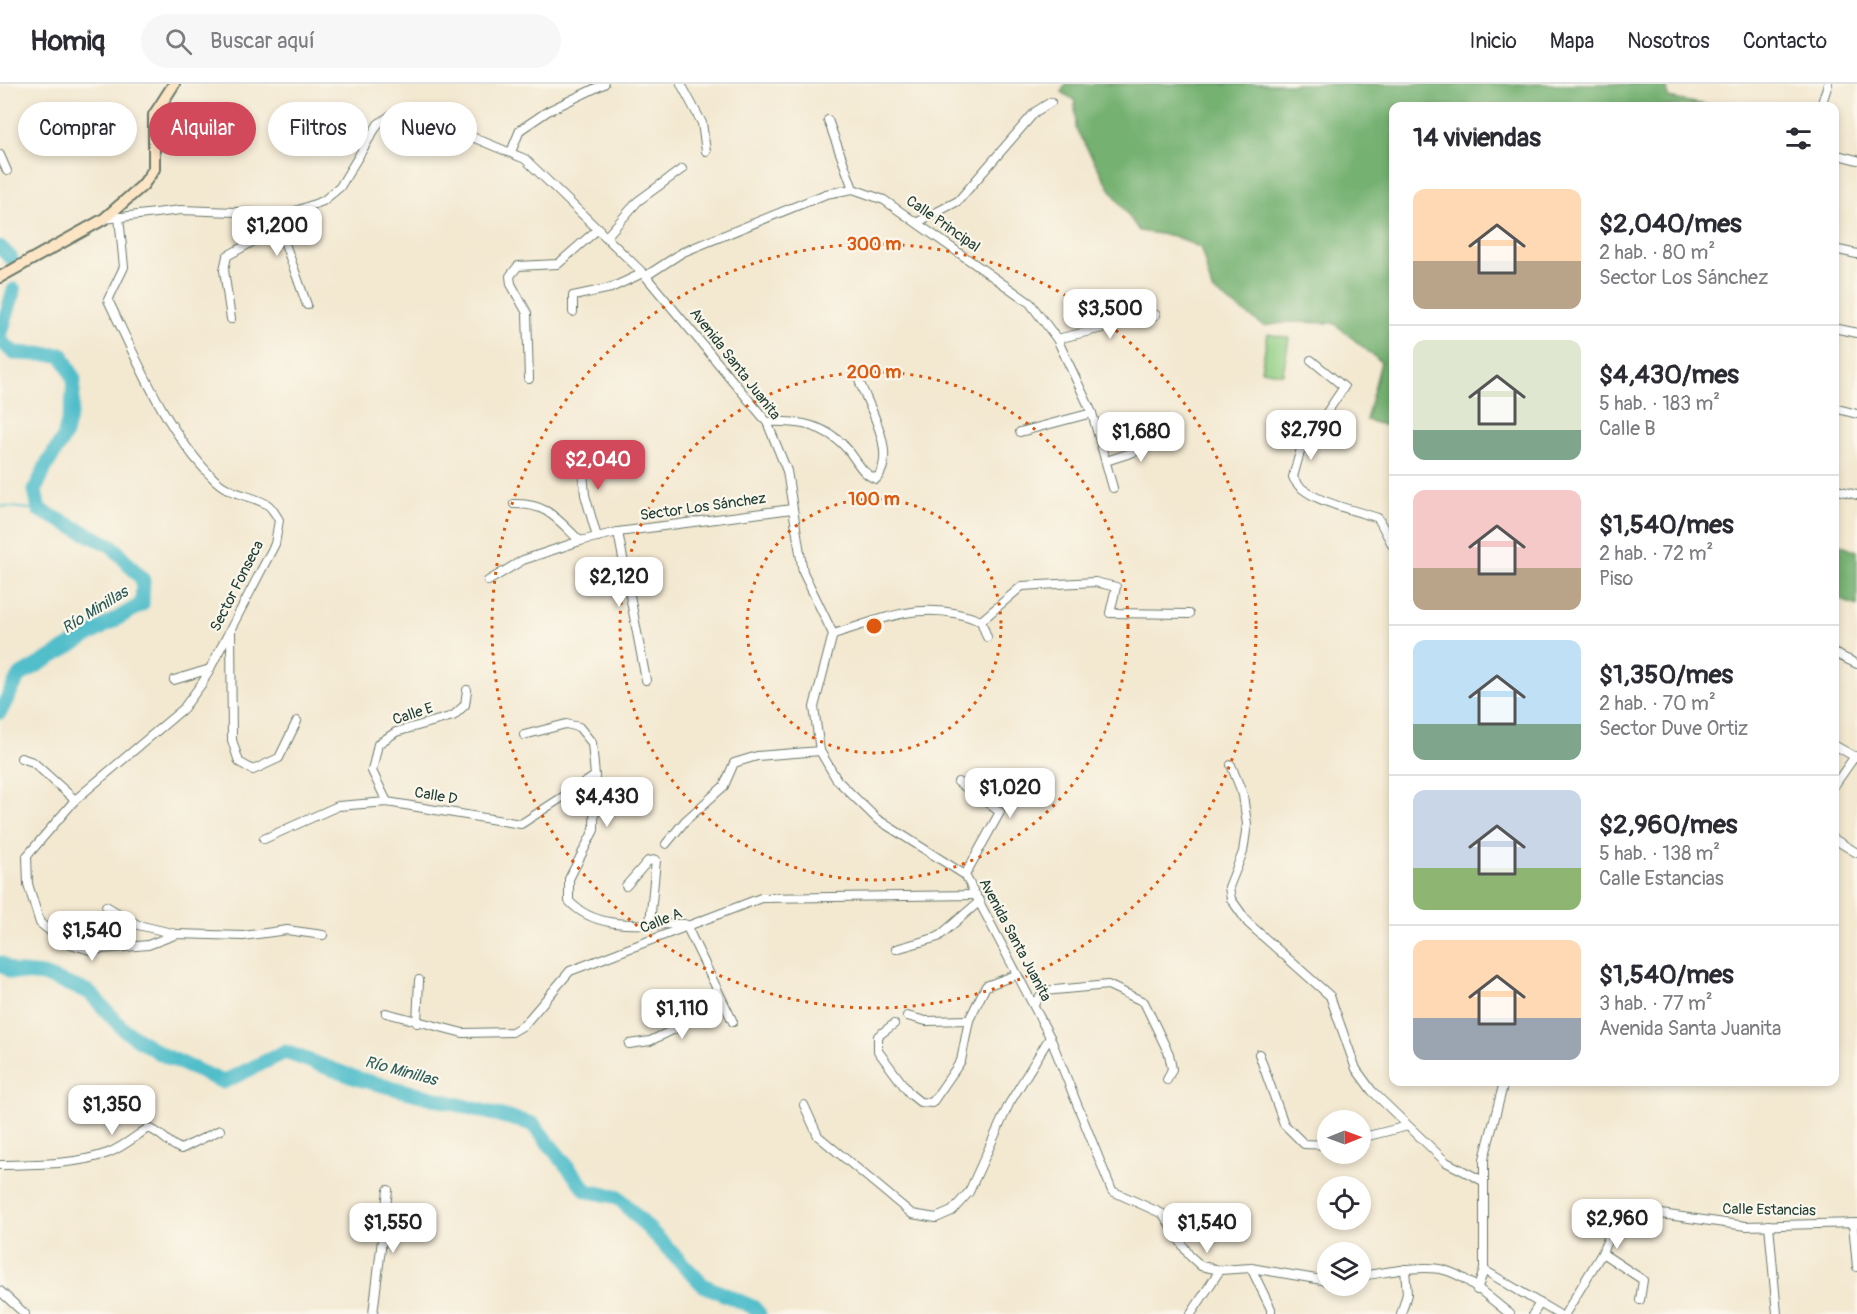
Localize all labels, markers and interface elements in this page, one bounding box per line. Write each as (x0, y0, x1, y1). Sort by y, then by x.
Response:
search box (141, 14, 561, 68)
text: Homiq (30, 24, 105, 59)
icon: search (162, 25, 195, 58)
text: Buscar aquí (210, 27, 315, 55)
text: Inicio (1470, 28, 1517, 55)
text: Mapa (1550, 28, 1594, 55)
text: Nosotros (1627, 28, 1710, 55)
text: Contacto (1743, 28, 1827, 55)
chip: Comprar (18, 102, 137, 156)
chip: Alquilar (149, 102, 256, 156)
chip: Filtros (268, 102, 368, 156)
chip: Nuevo (380, 102, 477, 156)
text: 14 viviendas (1413, 122, 1541, 154)
icon: filters (1782, 122, 1815, 155)
street label: Calle Principal (902, 191, 984, 257)
pin: $1,200 (228, 206, 326, 257)
text: $2,040/mes (1599, 208, 1742, 240)
text: $1,200 (246, 213, 308, 238)
icon: home (1461, 213, 1533, 285)
text: 300 m (847, 233, 901, 256)
text: 2 hab. · 80 m² (1599, 240, 1715, 265)
text: Sector Los Sánchez (1599, 265, 1768, 290)
pin: $3,500 (1061, 289, 1159, 340)
text: $3,500 (1077, 296, 1143, 321)
street label: Avenida Santa Juanita (685, 304, 785, 424)
text: $4,430/mes (1599, 359, 1739, 391)
text: 200 m (847, 361, 901, 384)
icon: home (1461, 364, 1533, 436)
text: 5 hab. · 183 m² (1599, 391, 1720, 416)
pin: $2,790 (1262, 410, 1360, 461)
pin: $1,680 (1092, 412, 1190, 463)
text: Calle B (1599, 416, 1656, 441)
text: $2,790 (1280, 417, 1342, 442)
text: $1,680 (1111, 419, 1171, 444)
pin: $2,040 (549, 440, 647, 491)
text: $2,040 (565, 447, 631, 472)
text: 100 m (848, 488, 900, 511)
street label: Sector Los Sánchez (639, 489, 767, 525)
text: $1,540/mes (1599, 509, 1734, 541)
icon: home (1461, 514, 1533, 586)
street label: Sector Fonseca (206, 537, 268, 635)
text: 2 hab. · 72 m² (1599, 541, 1713, 566)
pin: $2,120 (570, 557, 668, 608)
text: $2,120 (589, 564, 649, 589)
text: Piso (1599, 566, 1633, 591)
water label: Río Minillas (58, 581, 133, 638)
centre of rings (864, 616, 884, 636)
text: $1,350/mes (1599, 659, 1733, 691)
icon: home (1461, 664, 1533, 736)
text: 2 hab. · 70 m² (1599, 691, 1716, 716)
street label: Calle E (390, 698, 436, 729)
text: Sector Duve Ortiz (1599, 716, 1748, 741)
pin: $1,020 (961, 768, 1059, 819)
text: $1,020 (979, 775, 1041, 800)
pin: $4,430 (558, 777, 656, 828)
street label: Calle D (413, 783, 459, 809)
text: $4,430 (575, 784, 639, 809)
text: $2,960/mes (1599, 809, 1737, 841)
icon: home (1461, 814, 1533, 886)
text: 5 hab. · 138 m² (1599, 841, 1720, 866)
text: Calle Estancias (1599, 866, 1724, 891)
street label: Avenida Santa Juanita (975, 875, 1055, 1005)
street label: Calle A (637, 904, 685, 938)
pin: $1,540 (43, 911, 141, 962)
text: $1,540 (62, 918, 122, 943)
text: $1,540/mes (1599, 959, 1734, 991)
icon: home (1461, 964, 1533, 1036)
pin: $1,110 (633, 989, 731, 1040)
text: 3 hab. · 77 m² (1599, 991, 1713, 1016)
text: $1,110 (655, 996, 709, 1021)
text: Avenida Santa Juanita (1599, 1016, 1781, 1041)
water label: Río Minillas (363, 1052, 441, 1091)
pin: $1,350 (63, 1085, 161, 1136)
text: $1,350 (82, 1092, 142, 1117)
north arrow (1317, 1110, 1371, 1164)
map controls (1317, 1110, 1371, 1296)
button: locate (1317, 1176, 1371, 1230)
pin: $2,960 (1568, 1199, 1666, 1250)
street label: Calle Estancias (1722, 1200, 1816, 1220)
pin: $1,550 (344, 1203, 442, 1254)
pin: $1,540 (1158, 1203, 1256, 1254)
text: $2,960 (1586, 1206, 1648, 1231)
text: $1,550 (363, 1210, 423, 1235)
text: $1,540 (1177, 1210, 1237, 1235)
button: layers (1317, 1242, 1371, 1296)

